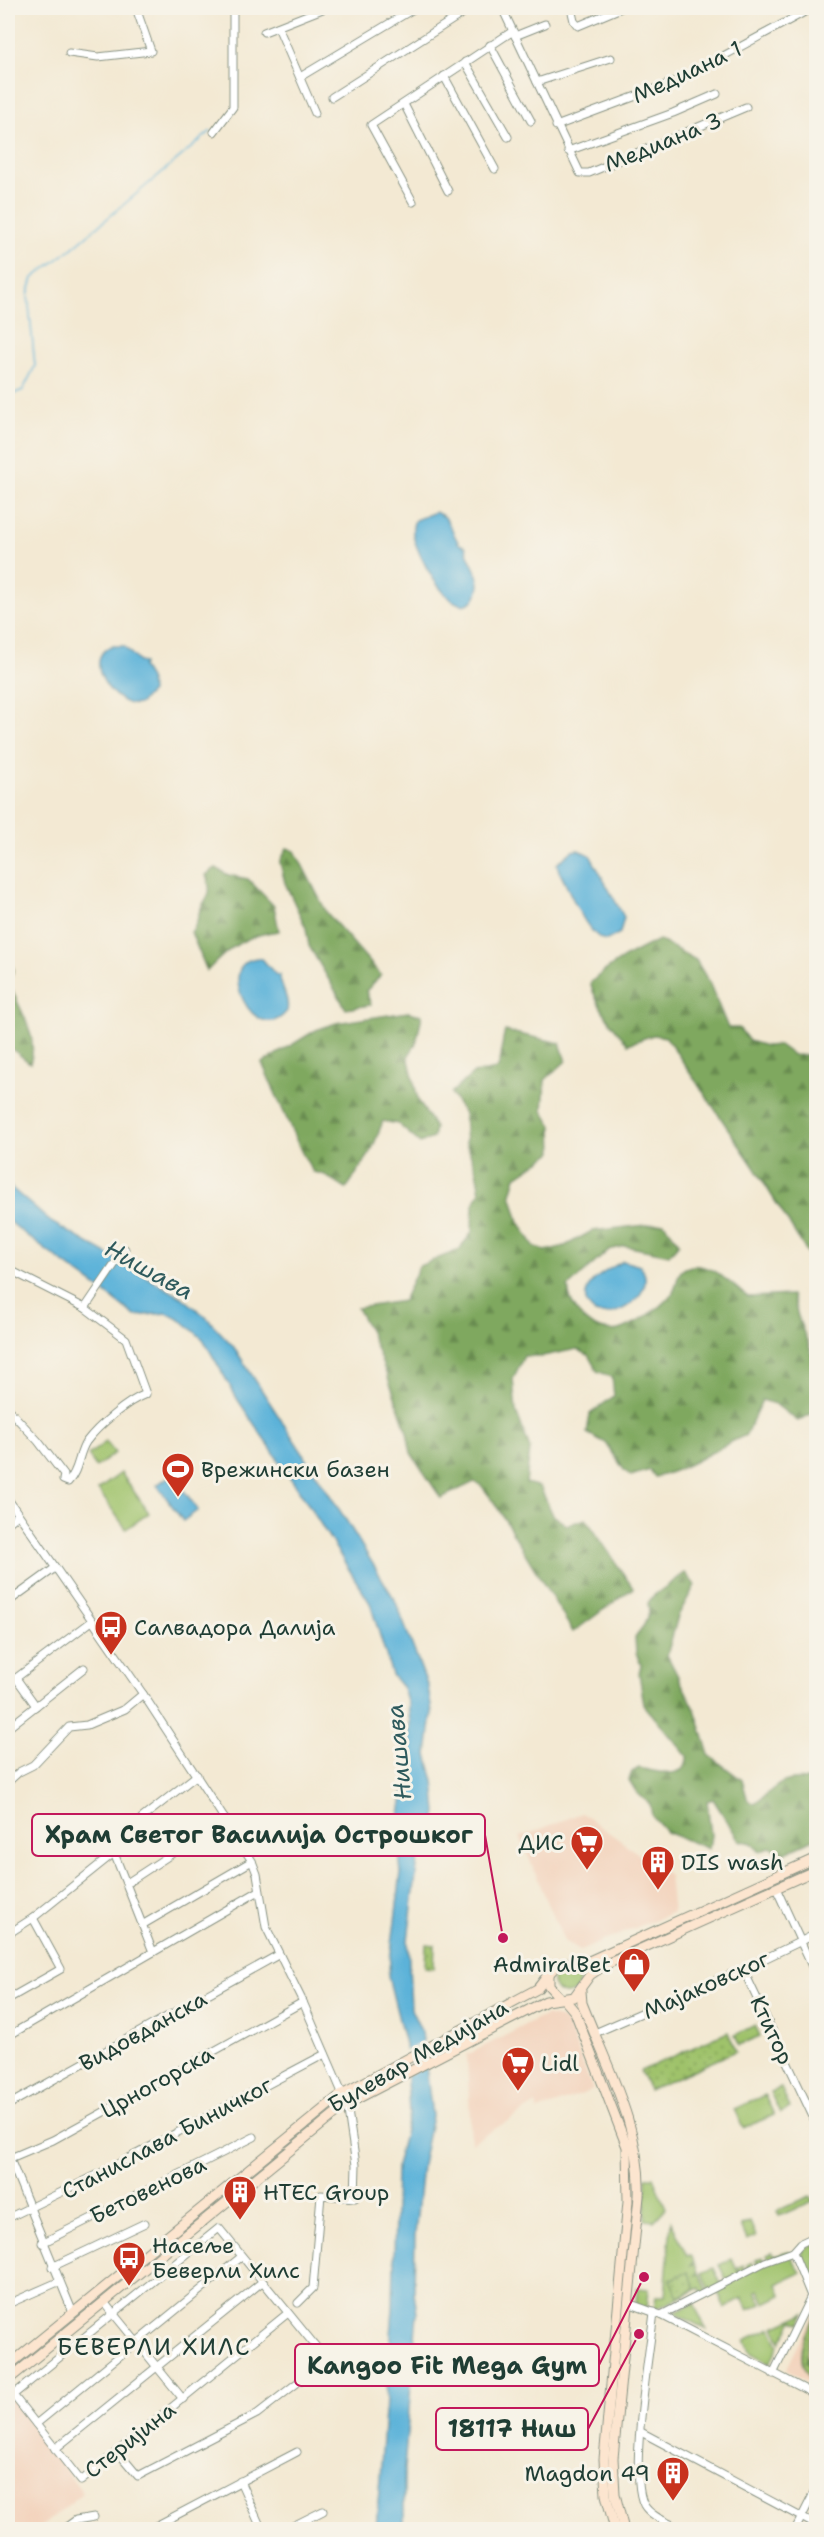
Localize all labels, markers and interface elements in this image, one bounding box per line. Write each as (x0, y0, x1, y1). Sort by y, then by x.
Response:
street label: Медиана 1 (627, 34, 747, 110)
street label: Медиана 3 (600, 105, 726, 179)
water label: Нишава (99, 1233, 199, 1307)
sports icon: Врежински базен (160, 1451, 196, 1498)
place label: Врежински базен (201, 1455, 390, 1484)
bus stop icon: Салвадора Далија (93, 1609, 129, 1656)
place label: Салвадора Далија (134, 1613, 336, 1642)
water label: Нишава (379, 1702, 419, 1802)
callout: Храм Светог Василија Острошког (32, 1814, 485, 1856)
text: Храм Светог Василија Острошког (45, 1819, 474, 1851)
supermarket icon: ДИС (569, 1824, 605, 1871)
place label: ДИС (518, 1828, 564, 1857)
building icon: DIS wash (640, 1844, 676, 1891)
place label: DIS wash (681, 1848, 784, 1877)
street label: Мајаковског (638, 1944, 774, 2026)
shop icon: AdmiralBet (616, 1946, 652, 1993)
place label: AdmiralBet (493, 1950, 611, 1979)
street label: Видовданска (74, 1984, 212, 2078)
street label: Ктитор (743, 1991, 801, 2069)
street label: Булевар Медијана (323, 1992, 514, 2119)
street label: Црногорска (95, 2039, 219, 2125)
supermarket icon: Lidl (500, 2045, 536, 2092)
place label: Lidl (541, 2049, 579, 2078)
street label: Станислава Биничког (57, 2070, 277, 2206)
street label: Бетовенова (85, 2149, 211, 2231)
building icon: HTEC Group (222, 2174, 258, 2221)
place label: HTEC Group (263, 2178, 389, 2207)
place label: Насеље Беверли Хилс (152, 2231, 300, 2285)
bus stop icon: Насеље Беверли Хилс (111, 2240, 147, 2287)
district label: БЕВЕРЛИ ХИЛС (57, 2331, 251, 2363)
callout: Kangoo Fit Mega Gym (295, 2344, 599, 2386)
text: Kangoo Fit Mega Gym (307, 2350, 587, 2382)
street label: Стеријина (78, 2395, 182, 2485)
callout: 18117 Ниш (436, 2408, 588, 2450)
text: 18117 Ниш (448, 2413, 576, 2445)
building icon: Magdon 49 (655, 2455, 691, 2502)
place label: Magdon 49 (524, 2459, 650, 2488)

